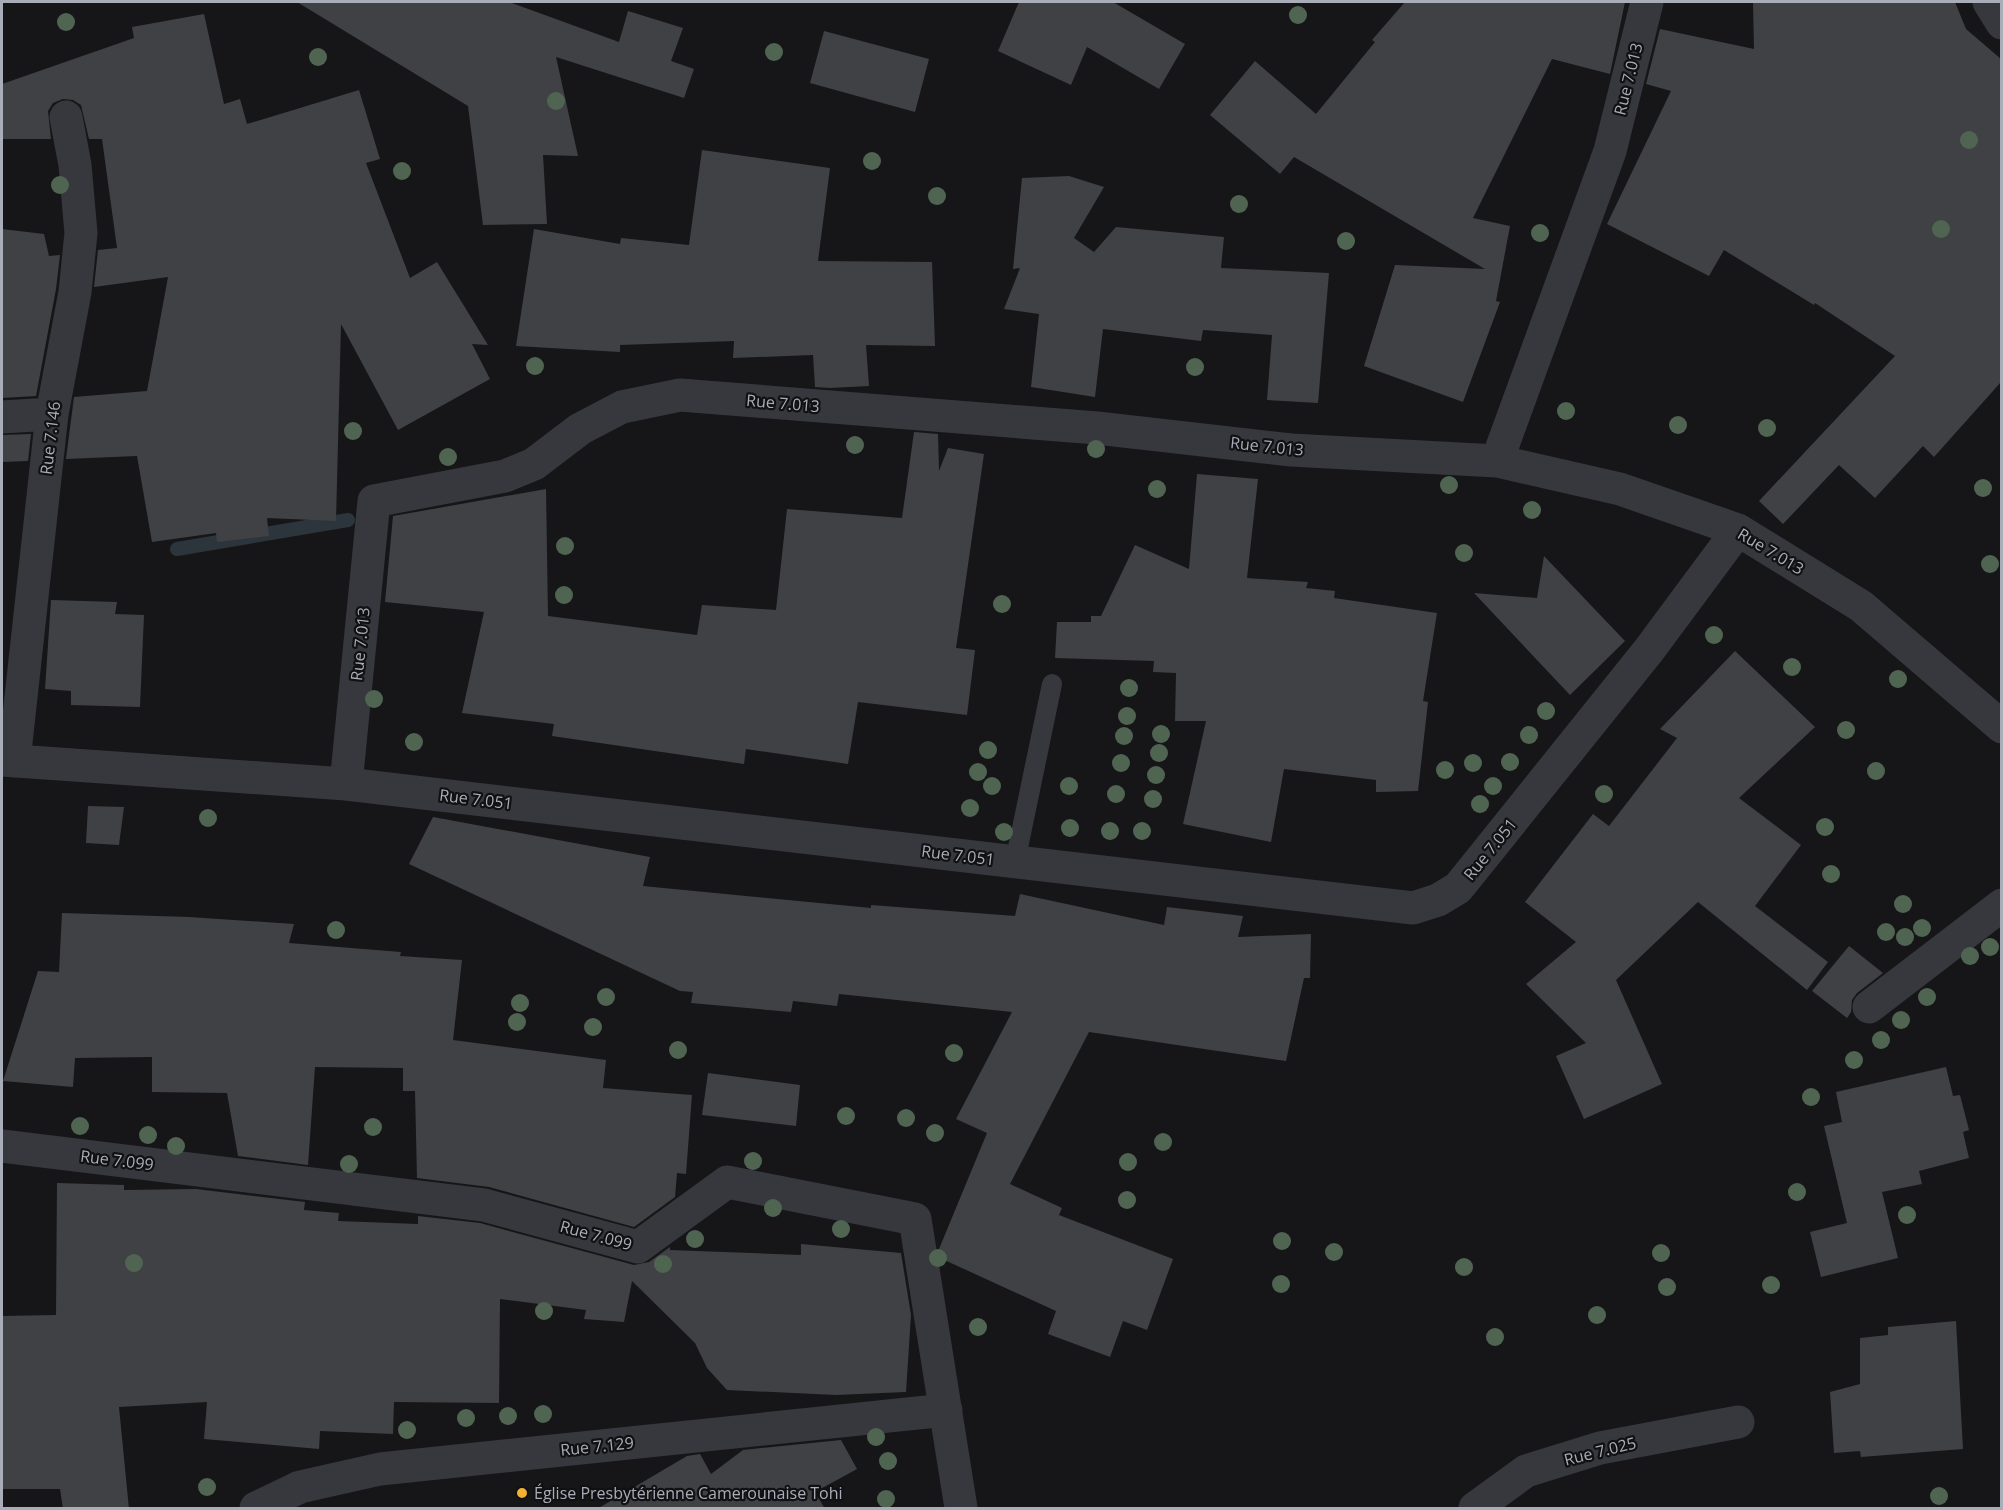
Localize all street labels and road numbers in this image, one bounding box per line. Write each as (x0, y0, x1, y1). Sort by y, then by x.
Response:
street label: Rue 7.013 (1608, 41, 1648, 117)
street label: Rue 7.013 (745, 389, 821, 417)
street label: Rue 7.146 (35, 400, 65, 476)
street label: Rue 7.013 (1229, 431, 1305, 461)
street label: Rue 7.013 (1734, 523, 1808, 579)
street label: Rue 7.013 (345, 606, 375, 682)
street label: Rue 7.051 (438, 784, 514, 814)
street label: Rue 7.051 (1458, 813, 1522, 885)
street label: Rue 7.051 (920, 840, 996, 870)
street label: Rue 7.099 (79, 1145, 155, 1175)
street label: Rue 7.099 (558, 1215, 634, 1255)
street label: Rue 7.129 (559, 1431, 635, 1461)
street label: Rue 7.025 (1562, 1431, 1638, 1471)

